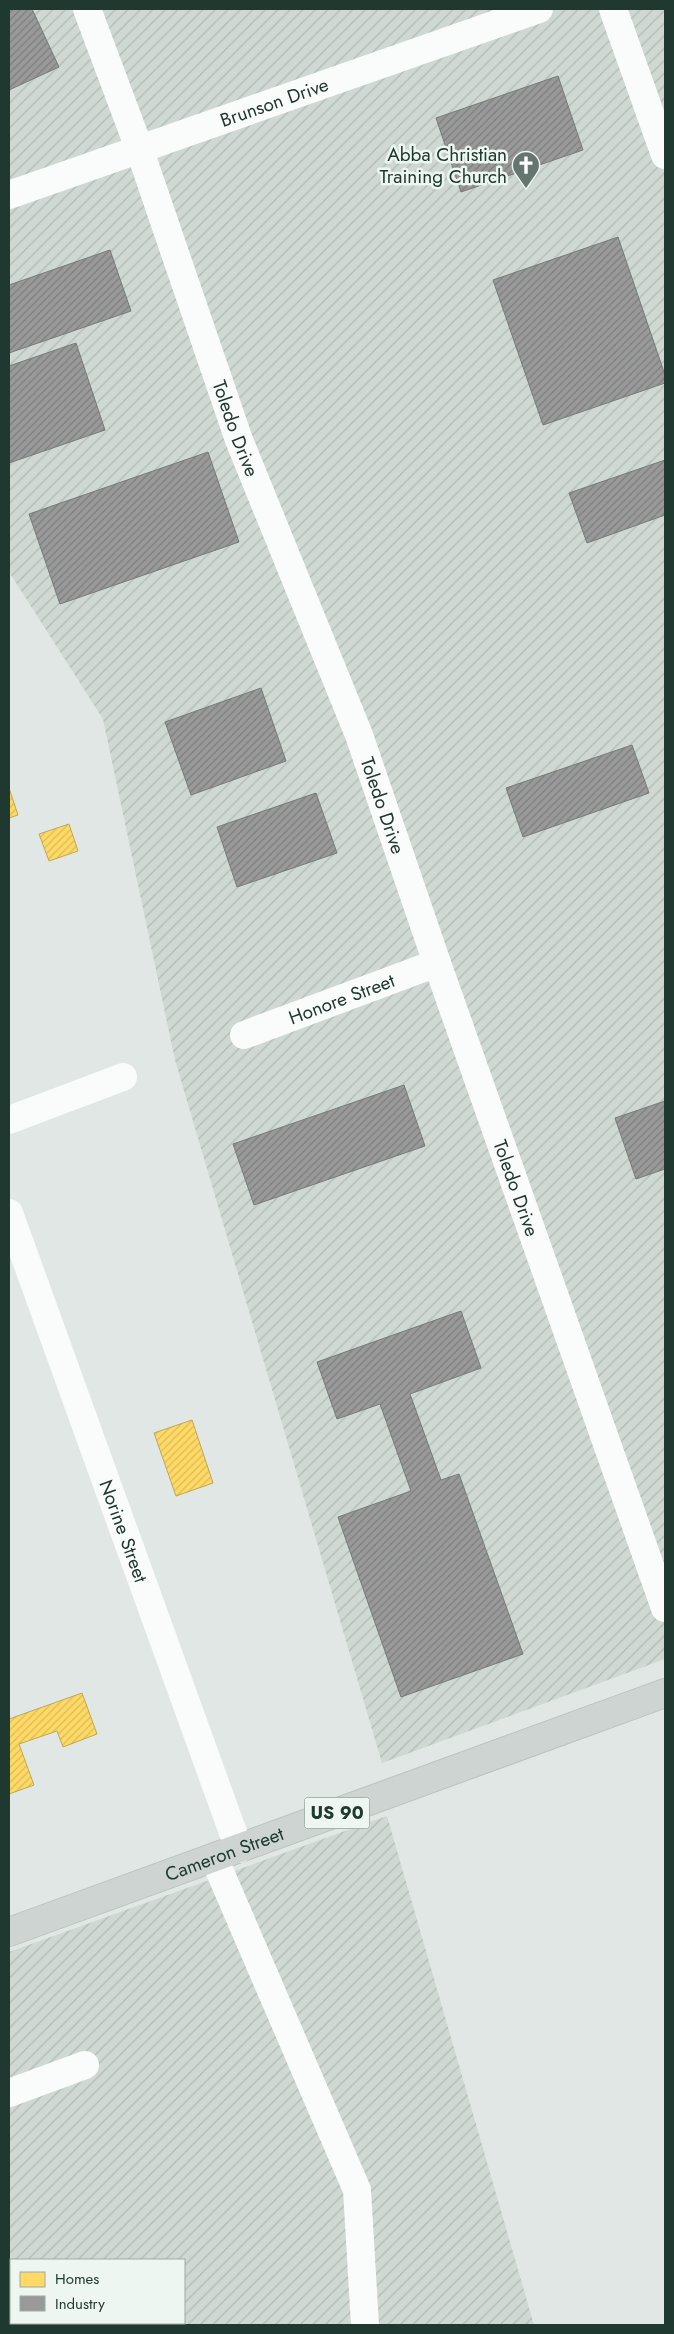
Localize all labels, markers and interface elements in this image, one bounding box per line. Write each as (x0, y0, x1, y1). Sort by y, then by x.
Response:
street label: Brunson Drive (216, 70, 332, 133)
place label: Abba Christian Training Church (379, 141, 507, 190)
church icon: Abba Christian Training Church (511, 150, 541, 189)
street label: Toledo Drive (206, 377, 266, 481)
street label: Toledo Drive (354, 753, 412, 858)
street label: Honore Street (285, 966, 399, 1031)
street label: Toledo Drive (487, 1136, 546, 1240)
street label: Norine Street (93, 1476, 155, 1586)
road number: US 90 (304, 1798, 370, 1829)
street label: Cameron Street (161, 1819, 288, 1888)
legend (10, 2259, 185, 2324)
text: Homes (55, 2268, 99, 2290)
text: Industry (55, 2293, 105, 2315)

